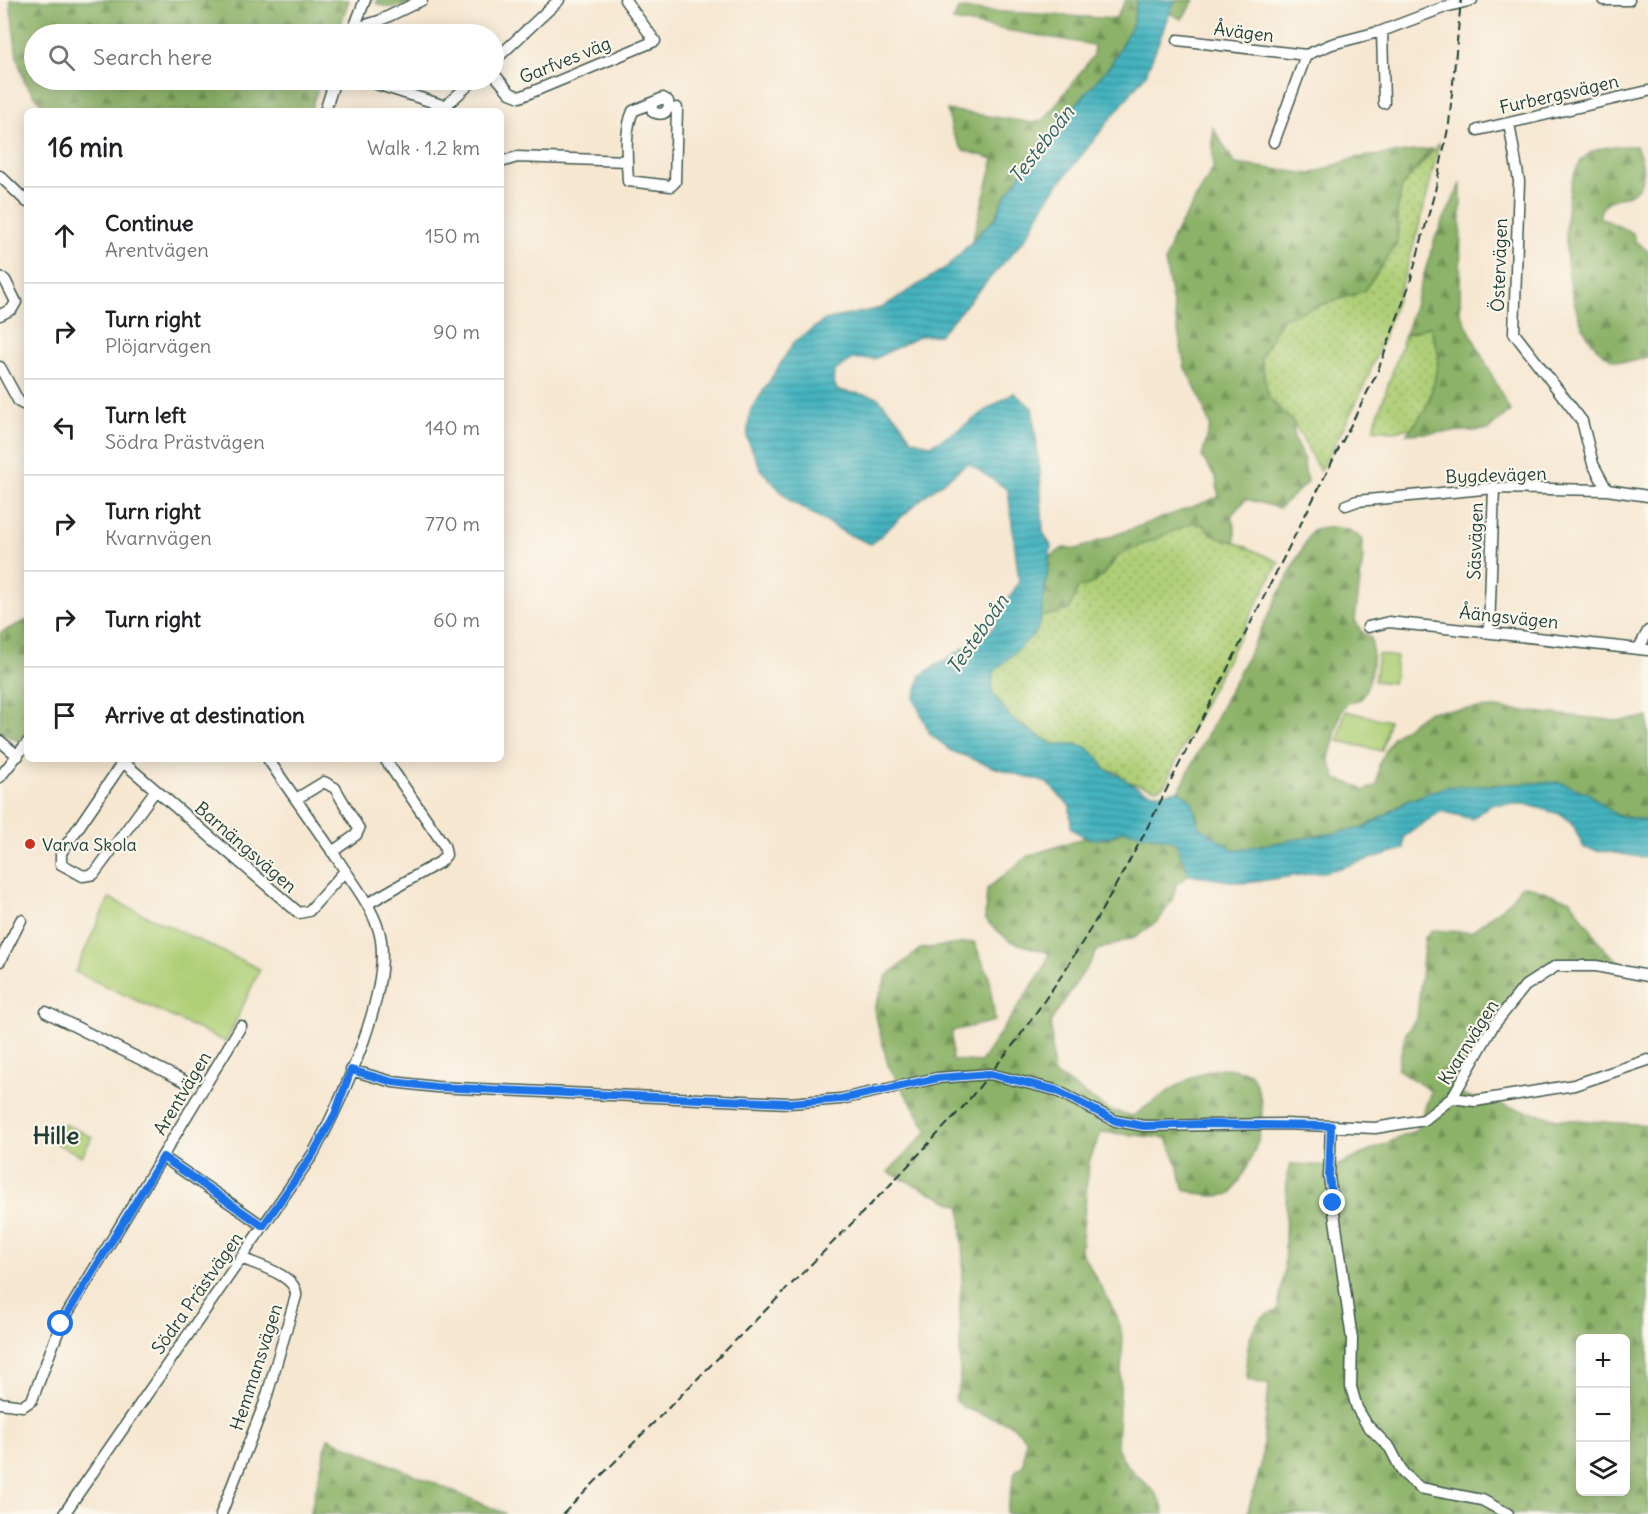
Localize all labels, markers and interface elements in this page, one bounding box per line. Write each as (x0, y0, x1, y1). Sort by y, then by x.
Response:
street label: Åvägen (1213, 17, 1275, 47)
search box (24, 24, 504, 90)
street label: Garfves väg (516, 31, 614, 89)
icon: search (45, 41, 78, 74)
text: Search here (93, 43, 212, 71)
street label: Furbergsvägen (1497, 69, 1621, 119)
water label: Testeboån (1003, 100, 1079, 188)
text: 16 min (48, 131, 123, 164)
text: Walk · 1.2 km (367, 135, 480, 160)
text: Continue (105, 209, 194, 237)
street label: Östervägen (1486, 218, 1512, 312)
icon: ahead (48, 219, 81, 252)
text: 150 m (425, 223, 480, 248)
text: Arentvägen (105, 237, 209, 262)
text: Turn right (105, 305, 201, 333)
icon: right (48, 315, 81, 348)
text: 90 m (433, 319, 480, 344)
text: Plöjarvägen (105, 333, 211, 358)
text: Turn left (105, 401, 186, 429)
icon: left (48, 411, 81, 444)
text: 140 m (425, 415, 480, 440)
text: Södra Prästvägen (105, 429, 265, 454)
street label: Bygdevägen (1445, 462, 1547, 488)
text: Turn right (105, 497, 201, 525)
street label: Säsvägen (1462, 502, 1488, 580)
icon: right (48, 507, 81, 540)
text: 770 m (425, 511, 480, 536)
text: Kvarnvägen (105, 525, 212, 550)
water label: Testeboån (941, 589, 1014, 679)
street label: Åängsvägen (1458, 600, 1560, 634)
icon: right (48, 603, 81, 636)
text: Turn right (105, 605, 201, 633)
text: 60 m (433, 607, 480, 632)
icon: arrive (48, 699, 81, 732)
text: Arrive at destination (105, 701, 305, 729)
street label: Barnängsvägen (190, 796, 302, 898)
place label: Varva Skola (42, 833, 137, 856)
marker: Varva Skola (23, 837, 37, 851)
street label: Kvarnvägen (1433, 995, 1503, 1089)
street label: Arentvägen (148, 1047, 216, 1139)
district label: Hille (33, 1120, 79, 1150)
route end (1319, 1189, 1345, 1215)
street label: Södra Prästvägen (146, 1227, 248, 1359)
street label: Hemmansvägen (225, 1301, 287, 1433)
route start (47, 1310, 73, 1336)
map controls (1576, 1334, 1630, 1496)
button: + (1576, 1334, 1630, 1388)
button: − (1576, 1388, 1630, 1442)
button: layers (1576, 1442, 1630, 1496)

